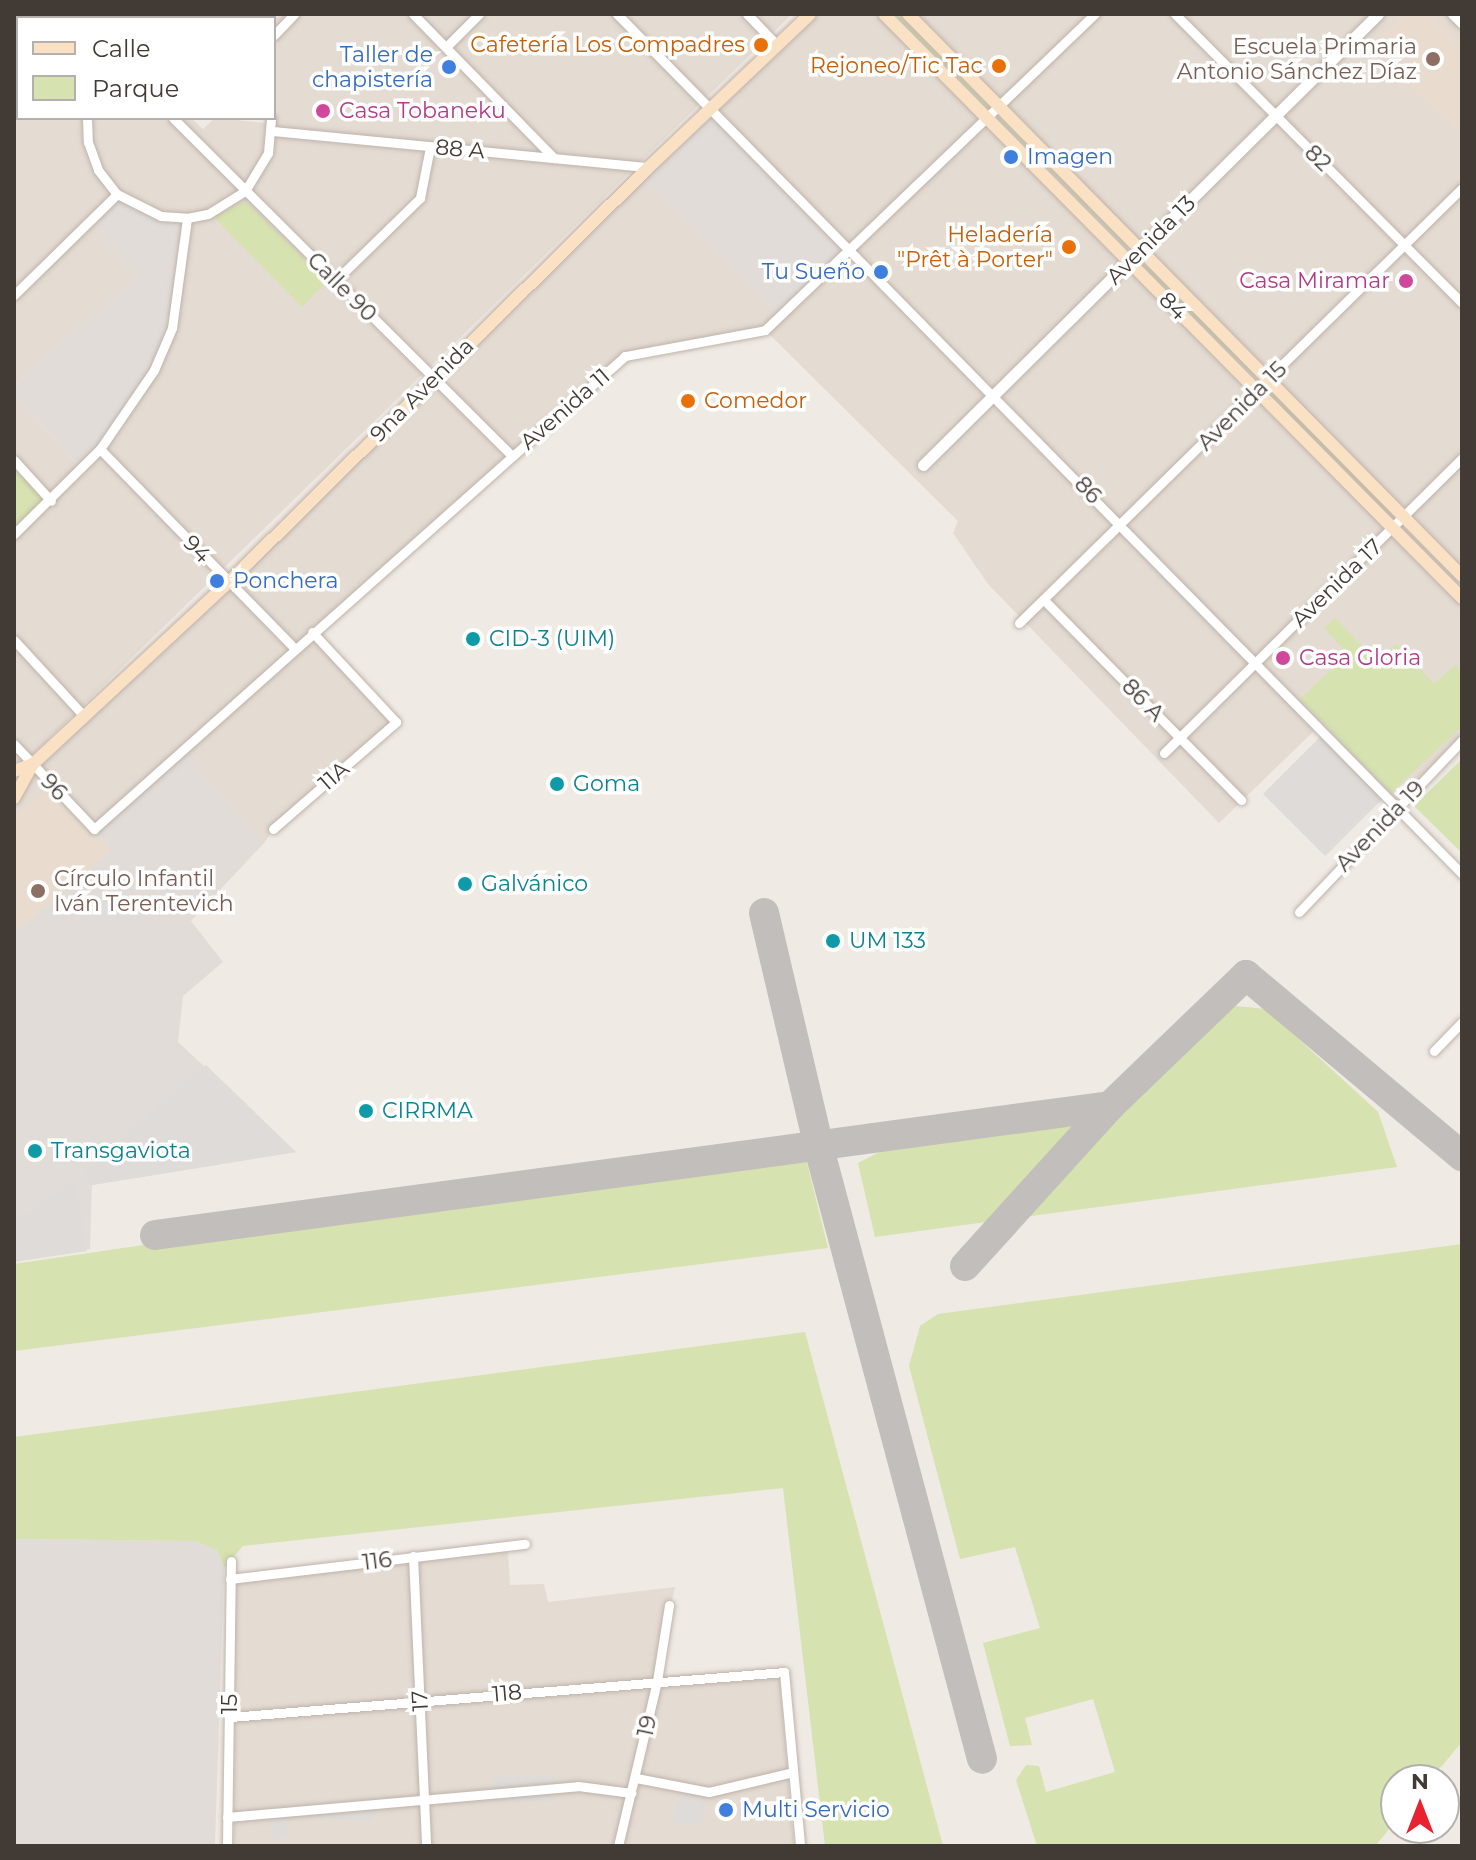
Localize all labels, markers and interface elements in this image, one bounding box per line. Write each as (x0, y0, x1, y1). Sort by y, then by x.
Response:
legend (16, 16, 276, 120)
place label: Cafetería Los Compadres (470, 32, 745, 58)
place label: Escuela Primaria Antonio Sánchez Díaz (1177, 33, 1417, 84)
text: Calle (92, 34, 150, 63)
marker: Cafetería Los Compadres (752, 36, 770, 54)
place label: Taller de chapistería (312, 41, 433, 92)
marker: Escuela Primaria Antonio Sánchez Díaz (1424, 50, 1442, 68)
place label: Rejoneo/Tic Tac (810, 53, 983, 79)
marker: Rejoneo/Tic Tac (990, 57, 1008, 75)
marker: Taller de chapistería (440, 58, 458, 76)
text: Parque (92, 74, 179, 103)
place label: Casa Tobaneku (339, 98, 506, 124)
marker: Casa Tobaneku (314, 102, 332, 120)
street label: 88 A (434, 134, 486, 164)
street label: 82 (1299, 139, 1337, 177)
place label: Imagen (1027, 144, 1113, 170)
marker: Imagen (1002, 148, 1020, 166)
street label: Avenida 13 (1101, 190, 1201, 290)
place label: Heladería "Prêt à Porter" (897, 221, 1053, 272)
marker: Heladería "Prêt à Porter" (1060, 238, 1078, 256)
street label: Calle 90 (302, 247, 382, 327)
place label: Tu Sueño (762, 259, 865, 285)
marker: Tu Sueño (872, 263, 890, 281)
place label: Casa Miramar (1239, 268, 1390, 294)
marker: Casa Miramar (1397, 272, 1415, 290)
street label: 84 (1154, 287, 1192, 325)
street label: 9na Avenida (365, 333, 479, 447)
street label: Avenida 15 (1192, 356, 1292, 456)
street label: Avenida 11 (515, 363, 615, 455)
place label: Comedor (704, 388, 807, 414)
marker: Comedor (679, 392, 697, 410)
street label: 86 (1069, 471, 1107, 509)
street label: 94 (178, 530, 216, 568)
street label: Avenida 17 (1286, 533, 1388, 633)
place label: Ponchera (233, 568, 338, 594)
marker: Ponchera (208, 572, 226, 590)
place label: CID-3 (UIM) (489, 626, 615, 652)
marker: CID-3 (UIM) (464, 630, 482, 648)
place label: Casa Gloria (1299, 645, 1421, 671)
marker: Casa Gloria (1274, 649, 1292, 667)
street label: 86 A (1116, 673, 1170, 727)
street label: 11A (313, 756, 355, 796)
street label: 96 (35, 768, 73, 806)
place label: Goma (573, 771, 640, 797)
marker: Goma (548, 775, 566, 793)
street label: Avenida 19 (1330, 775, 1430, 877)
place label: Círculo Infantil Iván Terentevich (54, 865, 234, 916)
place label: Galvánico (481, 871, 588, 897)
marker: Galvánico (456, 875, 474, 893)
marker: Círculo Infantil Iván Terentevich (29, 882, 47, 900)
place label: UM 133 (849, 928, 926, 954)
marker: UM 133 (824, 932, 842, 950)
place label: CIRRMA (382, 1098, 473, 1124)
marker: CIRRMA (357, 1102, 375, 1120)
place label: Transgaviota (51, 1138, 191, 1164)
marker: Transgaviota (26, 1142, 44, 1160)
street label: 116 (361, 1546, 393, 1576)
street label: 118 (491, 1679, 523, 1707)
street label: 17 (406, 1690, 434, 1712)
street label: 15 (217, 1694, 243, 1714)
street label: 19 (632, 1713, 662, 1739)
north arrow (1380, 1764, 1460, 1844)
text: N (1411, 1768, 1429, 1795)
place label: Multi Servicio (742, 1797, 890, 1823)
marker: Multi Servicio (717, 1801, 735, 1819)

